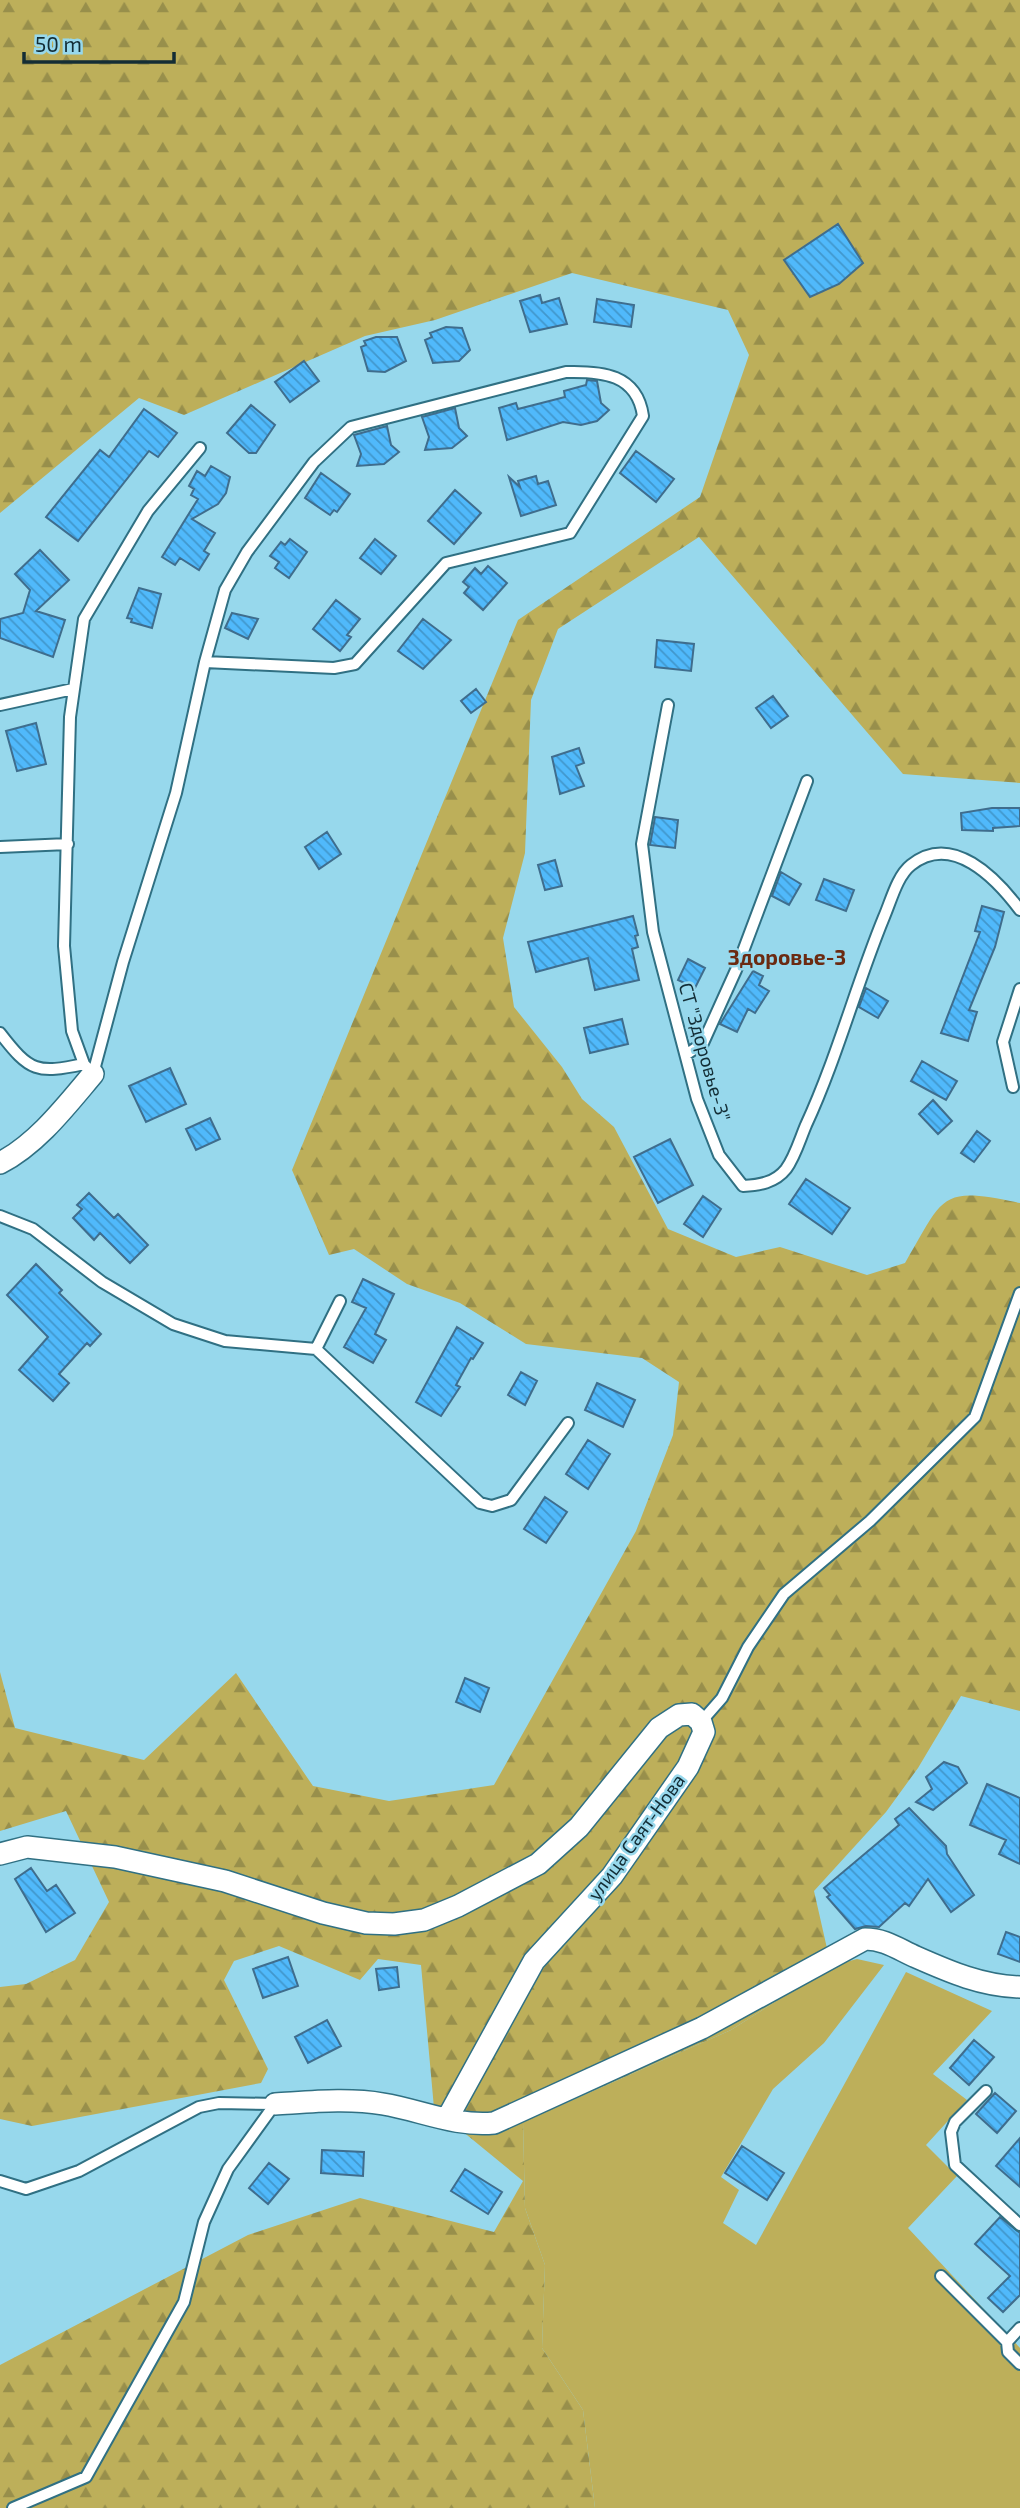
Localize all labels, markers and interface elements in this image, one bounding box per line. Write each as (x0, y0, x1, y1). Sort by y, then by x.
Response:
scale bar (24, 21, 175, 65)
text: 50 m (35, 31, 82, 56)
district label: Здоровье-3 (728, 944, 846, 969)
street label: СТ "Здоровье-3" (675, 980, 736, 1124)
street label: улица Саят-Нова (582, 1769, 690, 1905)

